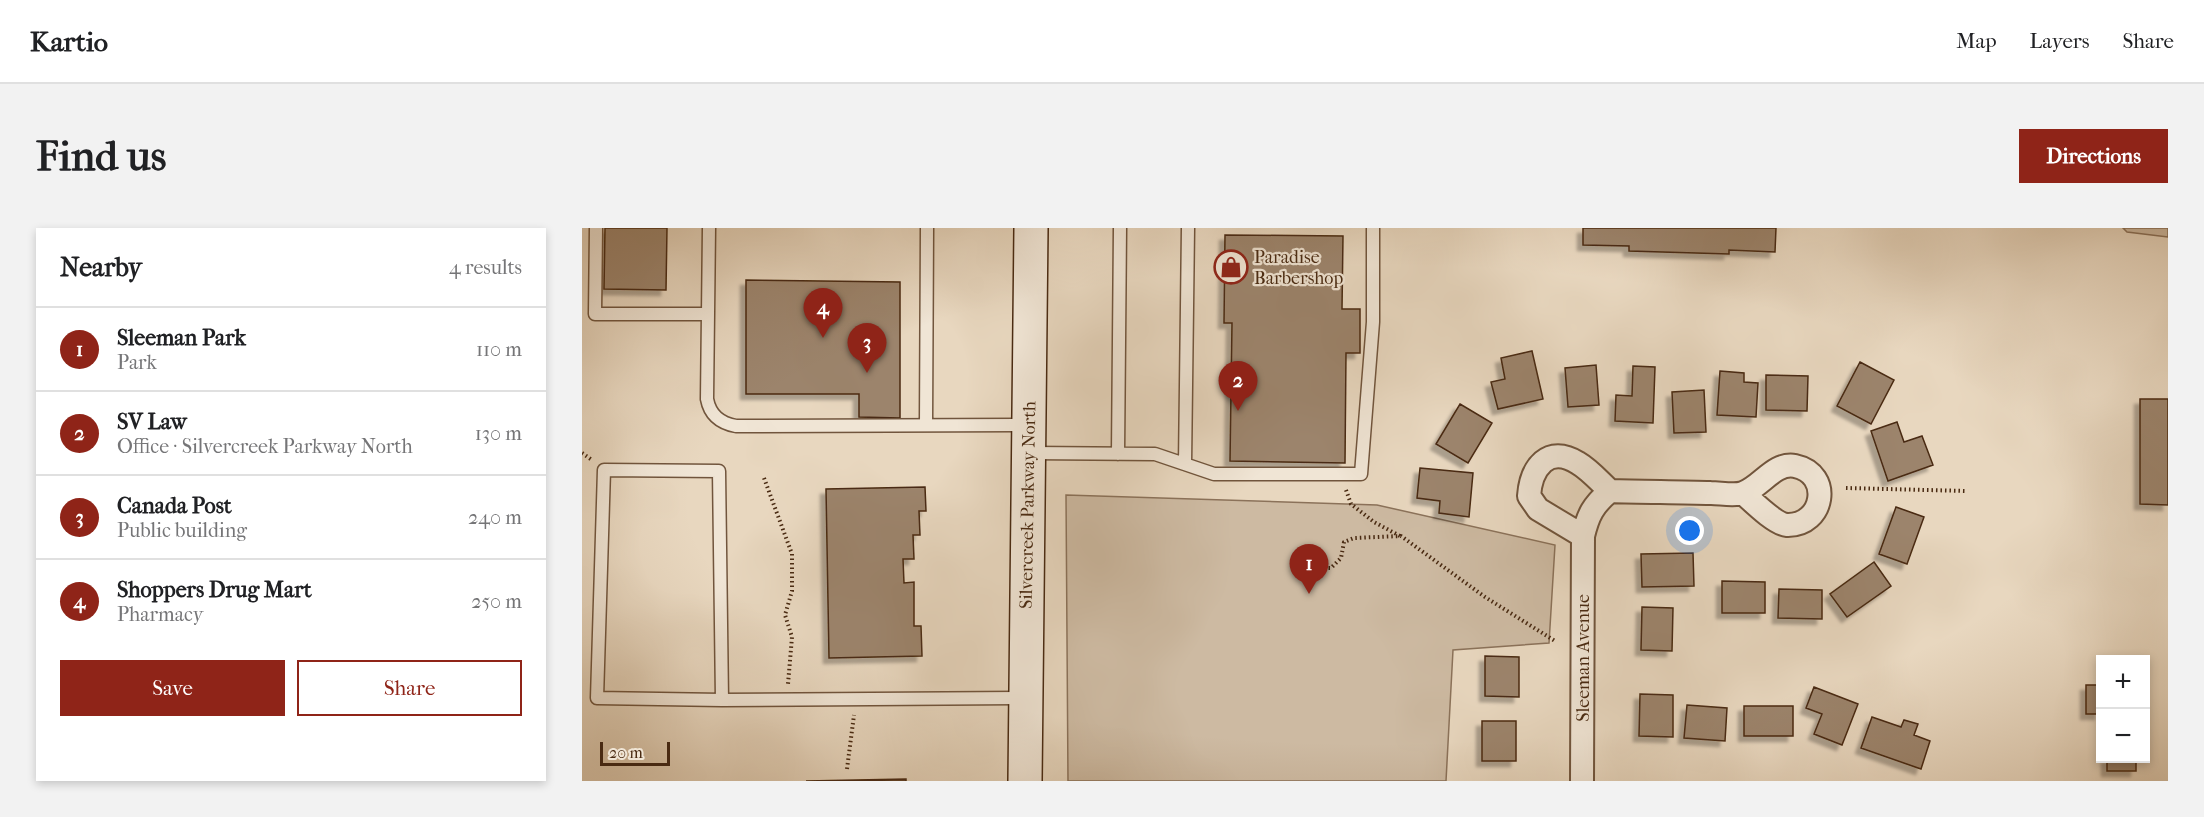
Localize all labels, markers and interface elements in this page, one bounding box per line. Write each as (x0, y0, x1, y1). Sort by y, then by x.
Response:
text: Kartio (30, 25, 108, 58)
text: Map (1956, 29, 1997, 53)
text: Layers (2030, 29, 2089, 53)
text: Share (2122, 29, 2174, 53)
button: Directions (2019, 129, 2168, 183)
text: Find us (36, 132, 166, 181)
place label: Paradise Barbershop (1254, 247, 1343, 289)
shop icon: Paradise Barbershop (1213, 249, 1249, 285)
text: Nearby (60, 252, 142, 283)
text: 4 results (449, 256, 522, 279)
pin: 4 (804, 288, 842, 338)
pin: 3 (848, 324, 886, 373)
text: Sleeman Park (117, 325, 246, 351)
text: 1 (76, 338, 83, 361)
text: 110 m (476, 338, 522, 361)
text: Park (117, 351, 157, 374)
pin: 2 (1218, 362, 1258, 411)
street label: Silvercreek Parkway North (1016, 401, 1040, 609)
text: SV Law (117, 409, 187, 435)
text: 2 (74, 422, 85, 445)
text: 130 m (475, 422, 522, 445)
text: Office · Silvercreek Parkway North (117, 435, 413, 458)
text: Canada Post (117, 493, 232, 519)
text: 3 (75, 506, 84, 529)
text: 240 m (468, 506, 522, 529)
your location (1675, 516, 1704, 545)
text: Public building (117, 519, 247, 542)
pin: 1 (1290, 544, 1328, 594)
text: Shoppers Drug Mart (117, 577, 312, 603)
text: 4 (74, 590, 85, 613)
text: 250 m (471, 590, 522, 613)
street label: Sleeman Avenue (1573, 594, 1594, 722)
text: Pharmacy (117, 603, 203, 626)
map controls (2096, 655, 2150, 763)
button: + (2096, 655, 2150, 709)
button: Save (60, 660, 285, 716)
button: Share (297, 660, 522, 716)
button: − (2096, 709, 2150, 763)
scale bar (600, 739, 670, 766)
text: 20 m (609, 743, 643, 762)

